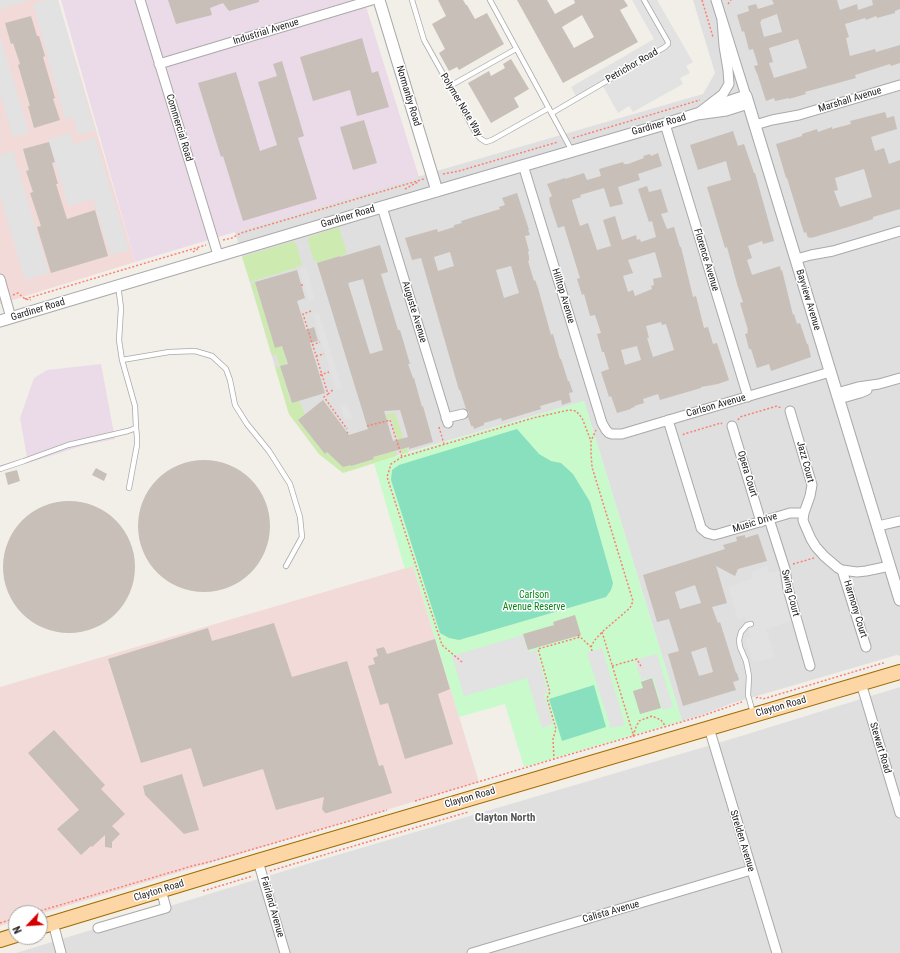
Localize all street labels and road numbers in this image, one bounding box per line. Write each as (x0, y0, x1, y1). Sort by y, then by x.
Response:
street label: Industrial Avenue (232, 16, 300, 48)
street label: Petrichor Road (604, 46, 660, 86)
street label: Normanby Road (393, 64, 423, 128)
street label: Polymer Note Way (437, 71, 485, 139)
street label: Marshall Avenue (817, 85, 883, 115)
street label: Commercial Road (163, 93, 195, 163)
street label: Gardiner Road (630, 112, 688, 138)
street label: Gardiner Road (320, 203, 376, 231)
street label: Florence Avenue (691, 227, 721, 293)
street label: Hilltop Avenue (549, 267, 577, 325)
street label: Bayview Avenue (793, 268, 823, 332)
street label: Auguste Avenue (399, 280, 429, 344)
street label: Gardiner Road (10, 296, 66, 324)
street label: Carlson Avenue (685, 392, 747, 420)
street label: Jazz Court (794, 440, 816, 484)
street label: Opera Court (734, 450, 760, 498)
street label: Music Drive (731, 511, 779, 535)
street label: Swing Court (778, 568, 802, 618)
street label: Harmony Court (841, 579, 869, 639)
street label: Clayton Road (754, 694, 808, 720)
street label: Stewart Road (867, 721, 893, 775)
street label: Clayton Road (443, 785, 497, 811)
street label: Strelden Avenue (727, 809, 757, 873)
street label: Fairland Avenue (258, 875, 286, 939)
street label: Clayton Road (132, 878, 186, 904)
street label: Calista Avenue (581, 898, 641, 926)

